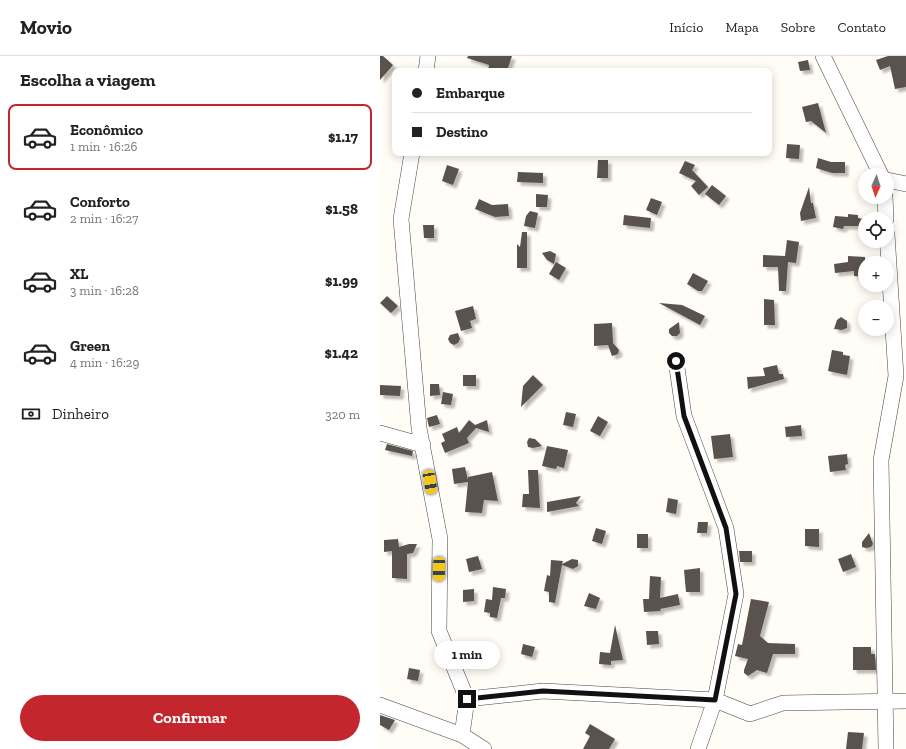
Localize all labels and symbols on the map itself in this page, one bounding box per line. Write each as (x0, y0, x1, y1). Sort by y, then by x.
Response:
north arrow (858, 168, 894, 204)
route start (667, 352, 685, 370)
car (422, 469, 438, 495)
car (433, 557, 445, 581)
callout: 1 min (434, 641, 500, 669)
route end (458, 690, 476, 708)

